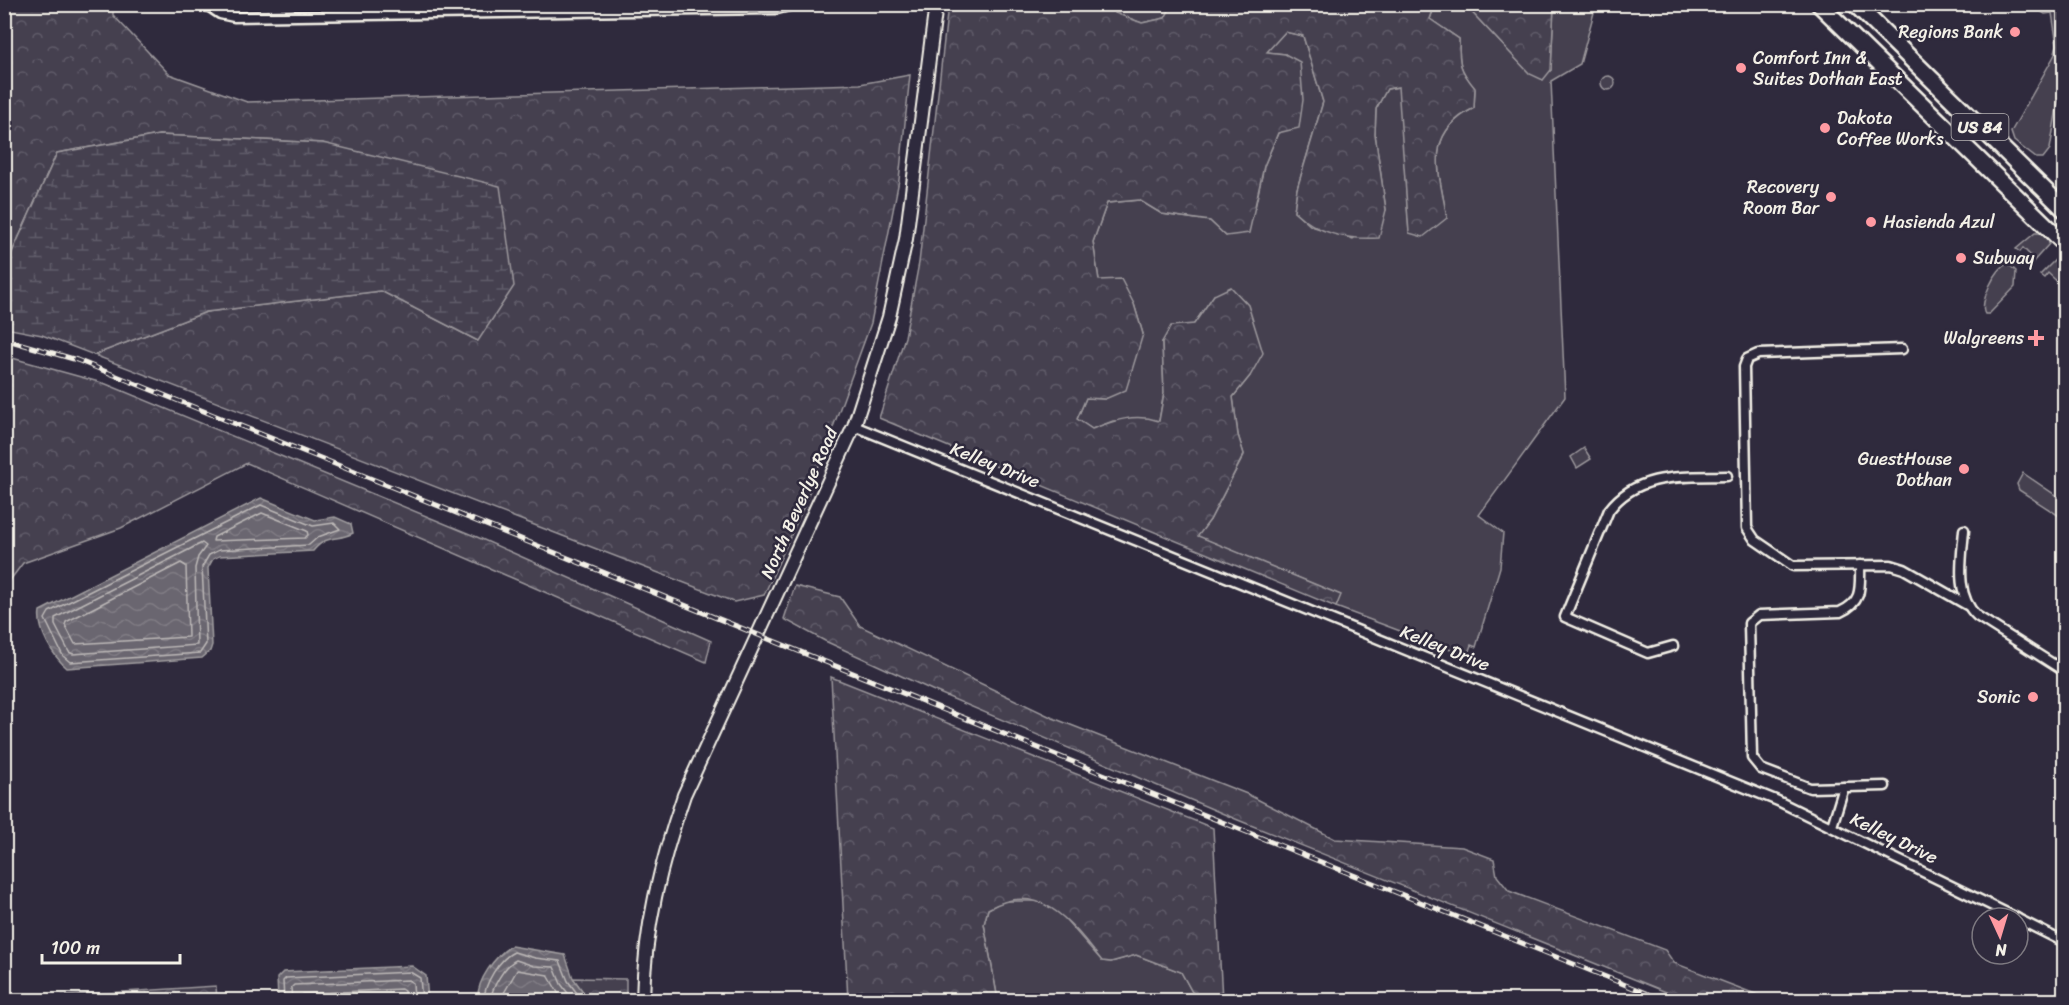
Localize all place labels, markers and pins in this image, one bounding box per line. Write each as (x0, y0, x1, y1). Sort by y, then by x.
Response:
place label: Regions Bank (1898, 16, 2003, 48)
marker: Regions Bank (2008, 25, 2022, 39)
place label: Comfort Inn & Suites Dothan East (1753, 42, 1903, 95)
marker: Comfort Inn & Suites Dothan East (1734, 61, 1748, 75)
place label: Dakota Coffee Works (1837, 102, 1944, 155)
marker: Dakota Coffee Works (1818, 121, 1832, 135)
place label: Recovery Room Bar (1743, 171, 1821, 224)
marker: Recovery Room Bar (1824, 190, 1838, 204)
place label: Hasienda Azul (1883, 206, 1996, 238)
marker: Hasienda Azul (1864, 215, 1878, 229)
place label: Subway (1973, 242, 2035, 274)
marker: Subway (1954, 251, 1968, 265)
place label: Walgreens (1944, 322, 2025, 354)
marker: Walgreens (2029, 331, 2043, 345)
place label: GuestHouse Dothan (1858, 443, 1952, 496)
marker: GuestHouse Dothan (1957, 462, 1971, 476)
place label: Sonic (1977, 681, 2021, 713)
marker: Sonic (2026, 690, 2040, 704)

